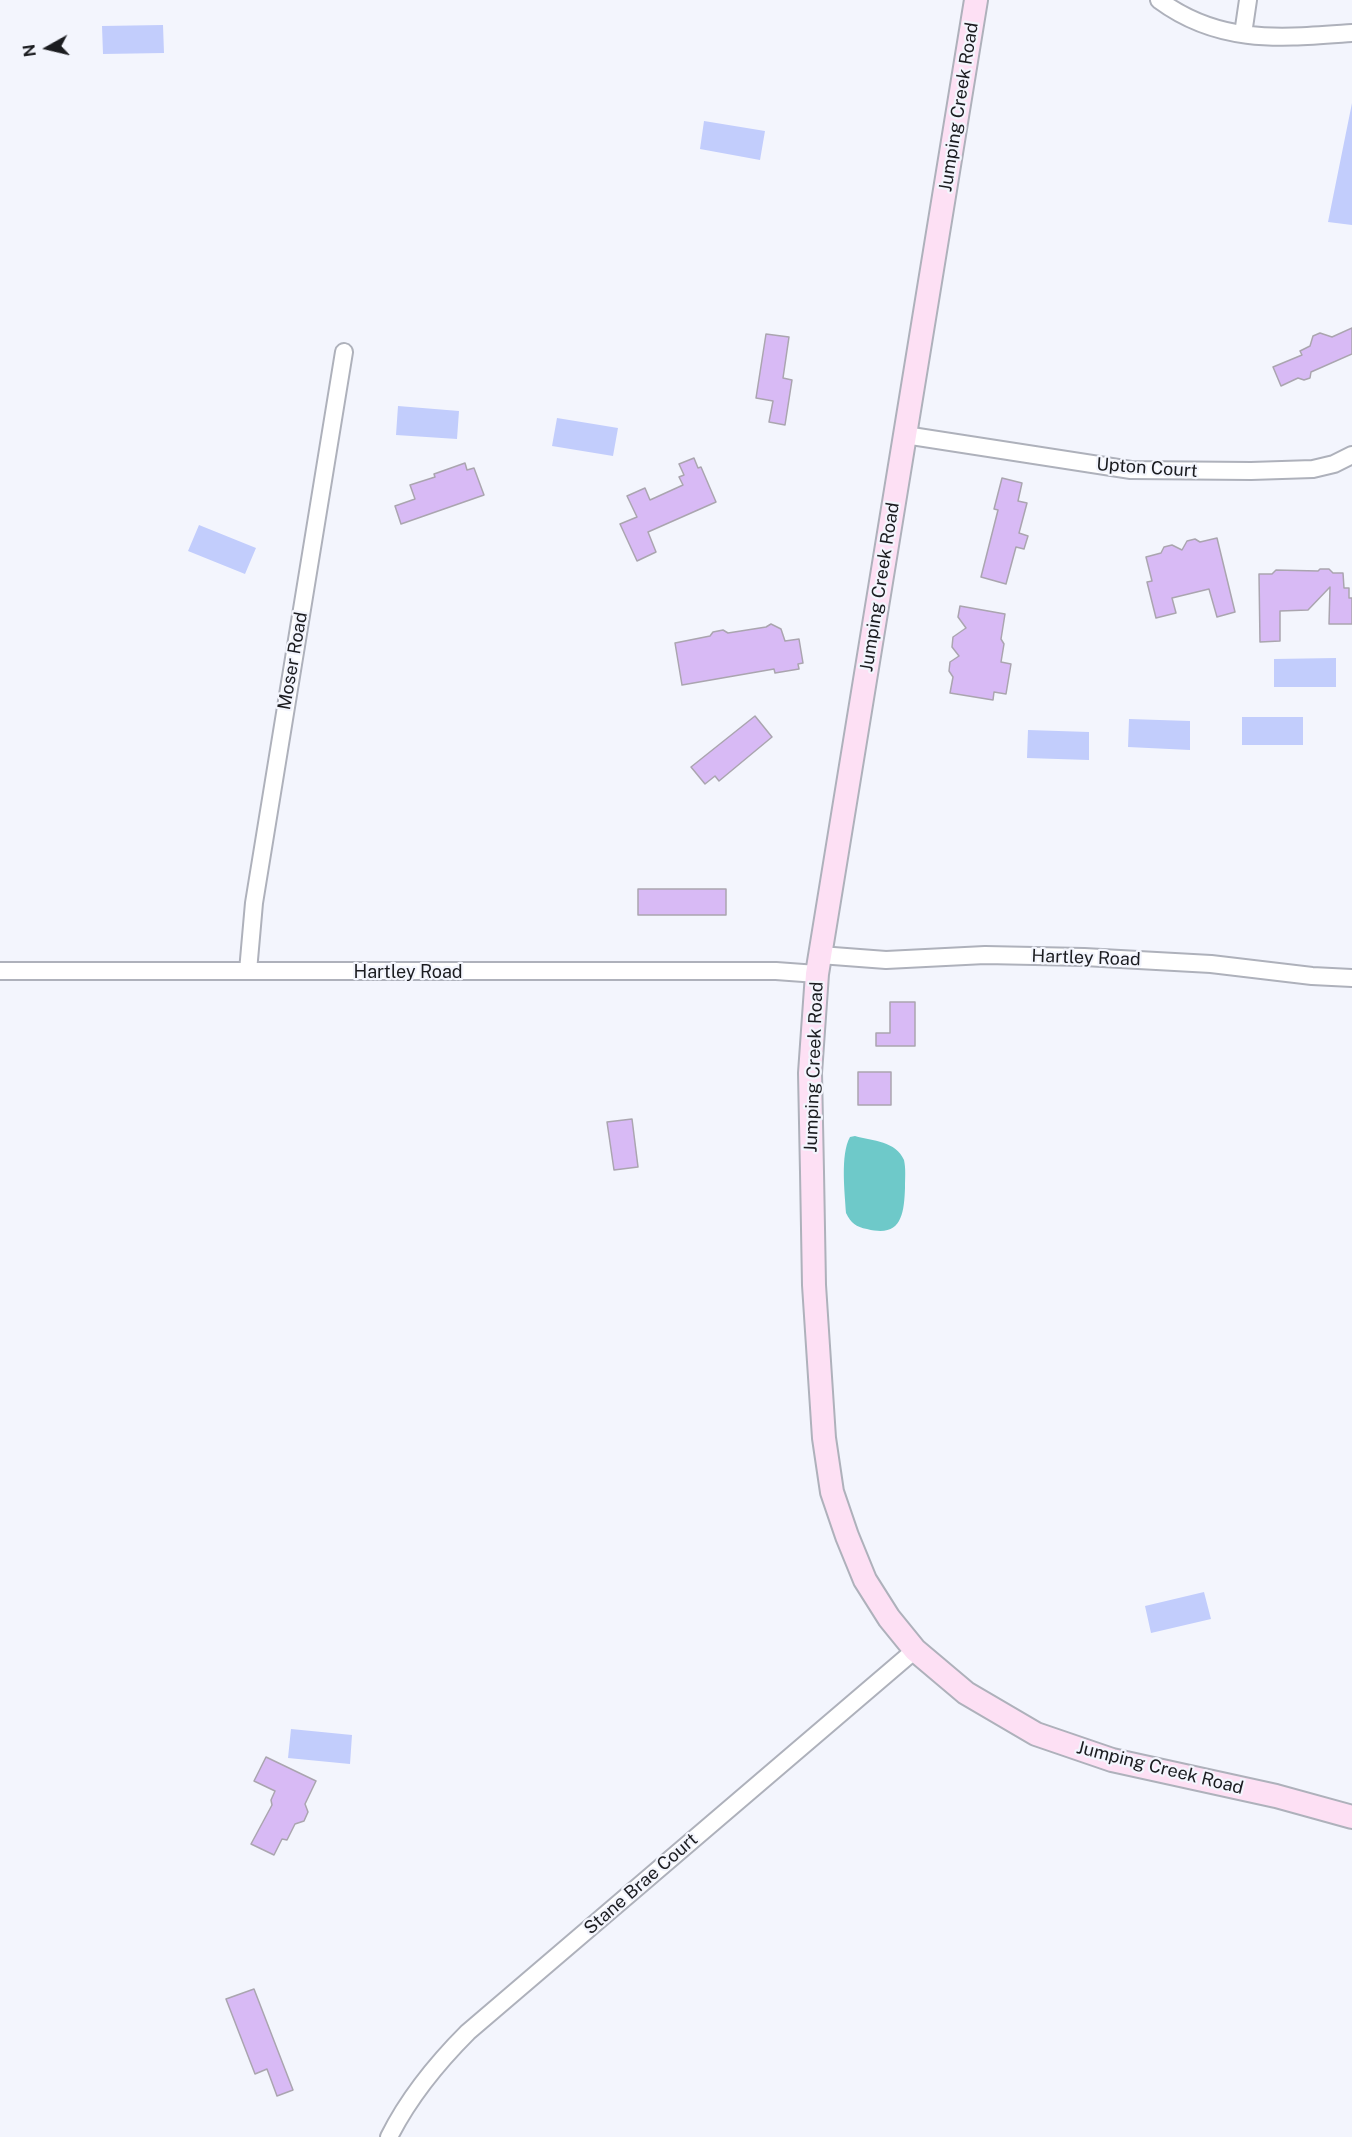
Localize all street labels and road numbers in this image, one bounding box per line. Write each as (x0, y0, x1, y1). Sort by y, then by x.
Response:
street label: Jumping Creek Road (935, 21, 983, 193)
street label: Upton Court (1096, 454, 1198, 482)
street label: Jumping Creek Road (856, 501, 904, 673)
street label: Moser Road (274, 610, 312, 712)
street label: Hartley Road (1031, 945, 1141, 971)
street label: Hartley Road (353, 961, 463, 983)
street label: Jumping Creek Road (800, 981, 828, 1153)
street label: Jumping Creek Road (1074, 1737, 1246, 1799)
street label: Stane Brae Court (580, 1829, 702, 1939)

